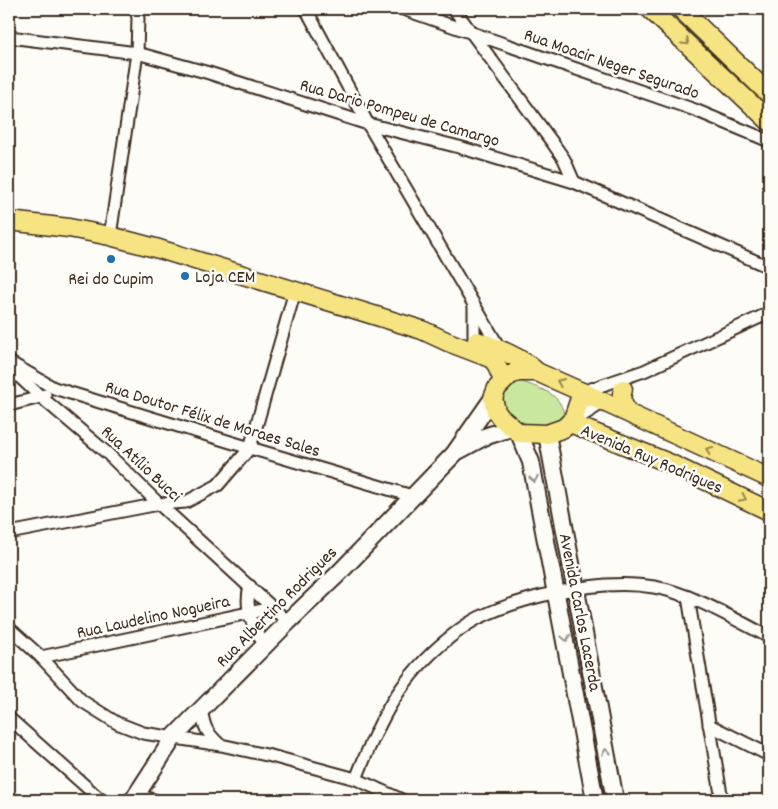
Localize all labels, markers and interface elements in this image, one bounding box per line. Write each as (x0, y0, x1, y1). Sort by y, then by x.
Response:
street label: Rua Moacir Neger Segurado (520, 24, 702, 107)
one-way arrow (680, 36, 689, 45)
street label: Rua Dario Pompeu de Camargo (296, 74, 502, 155)
marker: Rei do Cupim (105, 253, 117, 265)
place label: Loja CEM (195, 266, 255, 291)
place label: Rei do Cupim (68, 268, 154, 293)
marker: Loja CEM (179, 270, 191, 282)
street label: Rua Doutor Félix de Moraes Sales (102, 376, 323, 465)
one-way arrow (556, 377, 565, 388)
street label: Avenida Ruy Rodrigues (576, 419, 726, 502)
street label: Rua Atílio Bucci (94, 421, 186, 509)
one-way arrow (705, 446, 714, 457)
one-way arrow (529, 474, 539, 483)
one-way arrow (738, 492, 747, 502)
street label: Avenida Carlos Lacerda (551, 531, 606, 694)
street label: Rua Albertino Rodrigues (212, 542, 344, 674)
street label: Rua Laudelino Nogueira (75, 590, 233, 647)
one-way arrow (560, 634, 570, 643)
one-way arrow (601, 748, 611, 757)

